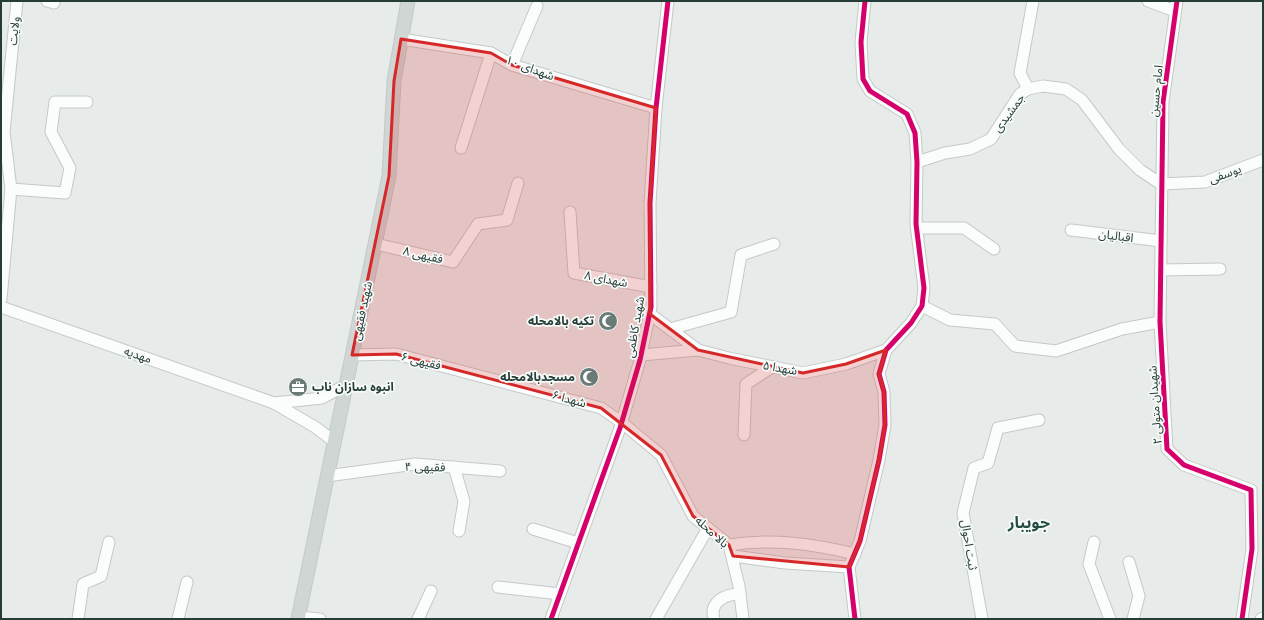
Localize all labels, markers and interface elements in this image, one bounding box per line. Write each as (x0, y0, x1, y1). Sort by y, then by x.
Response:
street label: ولایت (6, 16, 23, 46)
street label: شهدای ۱۰ (504, 53, 556, 83)
street label: امام حسین (1146, 64, 1168, 118)
street label: جمشیدی (990, 91, 1028, 135)
street label: یوسفی (1207, 162, 1243, 186)
street label: اقبالیان (1098, 227, 1134, 245)
street label: فقیهی ۸ (402, 244, 444, 266)
street label: شهدای ۸ (583, 268, 629, 290)
street label: شهید فقیهی (349, 280, 375, 342)
street label: شهید کاظمی (623, 295, 647, 359)
mosque icon: تکیه بالامحله (597, 310, 619, 332)
place label: تکیه بالامحله (528, 314, 595, 328)
street label: مهدیه (122, 344, 154, 366)
street label: فقیهی ۶ (400, 349, 442, 373)
street label: شهدا ۵ (762, 358, 798, 378)
street label: شهیدان متولی ۲ (1145, 365, 1165, 445)
mosque icon: مسجدبالامحله (578, 366, 600, 388)
place label: مسجدبالامحله (500, 370, 575, 384)
office icon: انبوه سازان ناب (287, 376, 309, 398)
place label: انبوه سازان ناب (312, 380, 394, 394)
street label: شهدا ۶ (550, 388, 588, 410)
street label: فقیهی ۴ (405, 460, 445, 474)
street label: بالا محله (692, 513, 732, 551)
district label: جویبار (1007, 513, 1050, 533)
street label: ثبت احوال (958, 519, 980, 572)

